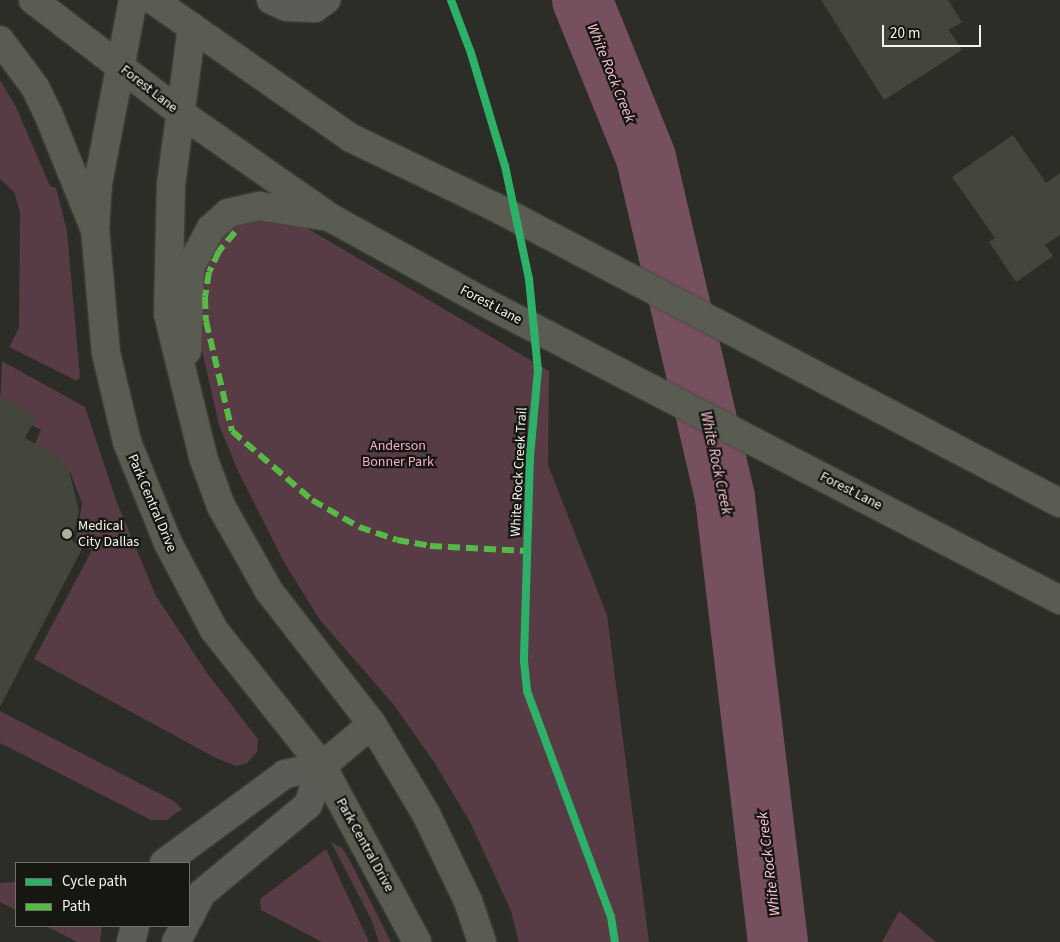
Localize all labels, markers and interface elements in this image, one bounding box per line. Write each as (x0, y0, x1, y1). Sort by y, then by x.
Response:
scale bar (885, 15, 984, 47)
water label: White Rock Creek (583, 21, 639, 125)
text: 20 m (890, 23, 920, 44)
street label: Forest Lane (117, 62, 181, 116)
street label: Forest Lane (457, 282, 525, 328)
street label: White Rock Creek Trail (507, 407, 531, 537)
water label: White Rock Creek (696, 410, 736, 516)
park label: Anderson Bonner Park (362, 438, 434, 471)
street label: Park Central Drive (124, 452, 180, 554)
street label: Forest Lane (817, 468, 885, 514)
place label: Medical City Dallas (78, 518, 139, 550)
marker: Medical City Dallas (60, 527, 74, 541)
street label: Park Central Drive (332, 795, 398, 895)
water label: White Rock Creek (754, 811, 784, 917)
legend (15, 862, 190, 927)
text: Cycle path (62, 871, 127, 892)
text: Path (62, 896, 90, 917)

